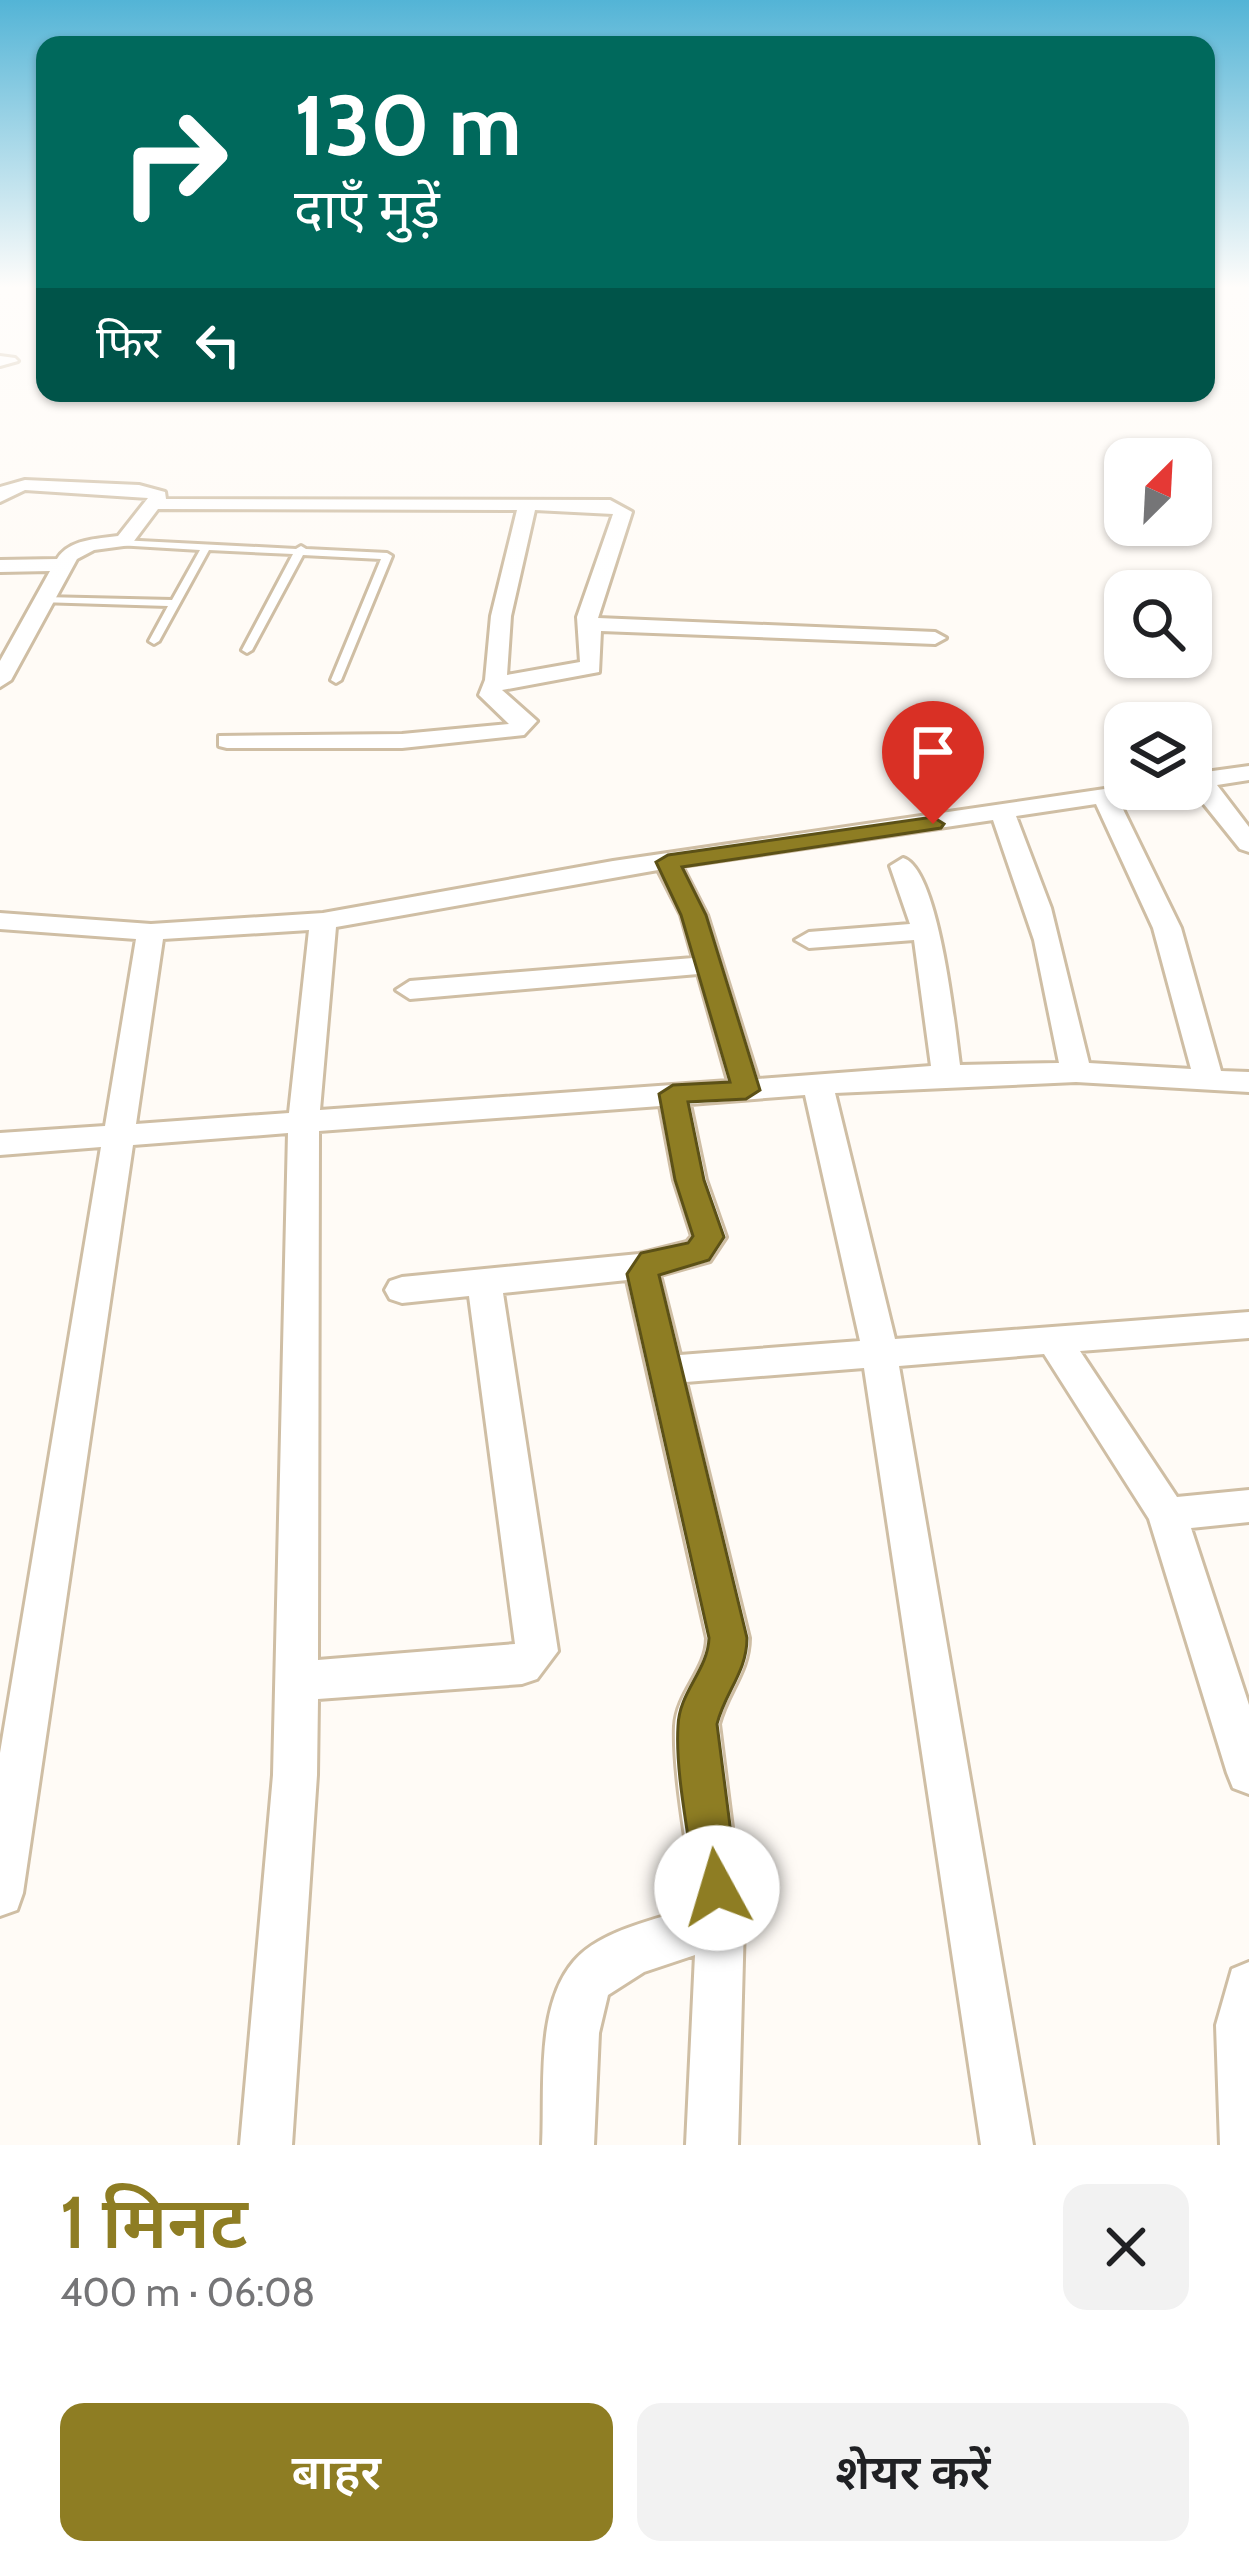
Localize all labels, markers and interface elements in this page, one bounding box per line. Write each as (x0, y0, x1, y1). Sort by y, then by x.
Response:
text: 130 m (294, 74, 521, 176)
icon: right (96, 84, 252, 240)
text: दाएँ मुड़ें (294, 176, 440, 242)
icon: left (185, 312, 251, 378)
text: फिर (96, 315, 161, 369)
north arrow (1104, 438, 1212, 546)
map controls (1104, 438, 1212, 810)
button: search (1104, 570, 1212, 678)
pin (882, 701, 984, 824)
button: layers (1104, 702, 1212, 810)
icon: arrive (900, 719, 966, 785)
position arrow (654, 1825, 780, 1951)
text: 1 मिनट (60, 2179, 248, 2266)
button: close (1063, 2184, 1189, 2310)
text: 400 m · 06:08 (60, 2268, 315, 2316)
button: बाहर (60, 2403, 613, 2541)
button: शेयर करें (637, 2403, 1189, 2541)

